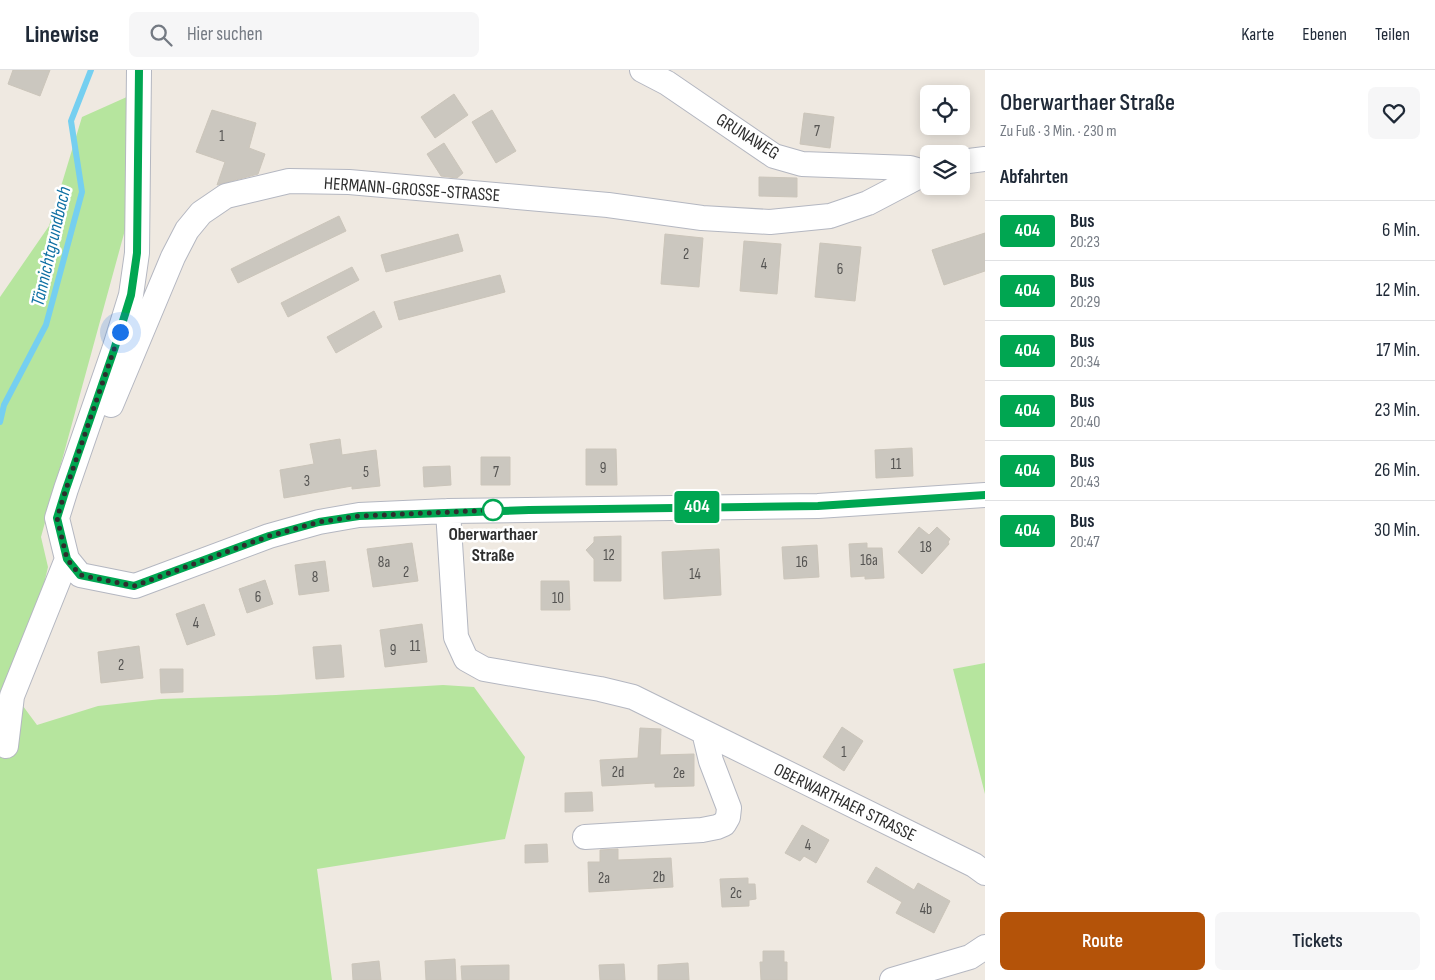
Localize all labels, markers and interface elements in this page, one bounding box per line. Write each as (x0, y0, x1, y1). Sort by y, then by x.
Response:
search box (129, 12, 479, 57)
text: Linewise (25, 20, 99, 49)
icon: search (147, 21, 175, 49)
text: Hier suchen (187, 23, 263, 46)
text: Karte (1241, 24, 1274, 45)
text: Ebenen (1302, 24, 1347, 45)
text: Teilen (1375, 24, 1410, 45)
map controls (920, 85, 970, 195)
button: locate (920, 85, 970, 135)
button: heart (1368, 87, 1420, 139)
text: Oberwarthaer Straße (1000, 88, 1175, 117)
street label: GRUNAWEG (712, 109, 783, 164)
house number: 7 (814, 122, 820, 141)
text: Zu Fuß · 3 Min. · 230 m (1000, 122, 1117, 141)
house number: 1 (219, 127, 225, 146)
button: layers (920, 145, 970, 195)
text: Abfahrten (1000, 166, 1068, 189)
street label: HERMANN-GROSSE-STRASSE (323, 173, 501, 206)
water label: Tännichtgrundbach (27, 184, 76, 308)
text: Bus (1070, 210, 1095, 233)
text: 6 Min. (1382, 219, 1420, 242)
text: 404 (1015, 220, 1040, 241)
text: 20:23 (1070, 233, 1100, 252)
house number: 2 (683, 245, 689, 264)
house number: 4 (761, 255, 767, 274)
house number: 6 (837, 260, 843, 279)
text: Bus (1070, 270, 1095, 293)
text: 12 Min. (1376, 279, 1420, 302)
text: 404 (1015, 280, 1040, 301)
text: 20:29 (1070, 293, 1100, 312)
your location (108, 320, 133, 345)
text: Bus (1070, 330, 1095, 353)
text: 17 Min. (1376, 339, 1420, 362)
text: 404 (1015, 340, 1040, 361)
text: 20:34 (1070, 353, 1100, 372)
text: Bus (1070, 390, 1095, 413)
text: 23 Min. (1375, 399, 1420, 422)
text: 404 (1015, 400, 1040, 421)
text: 20:40 (1070, 413, 1100, 432)
text: Bus (1070, 450, 1095, 473)
house number: 11 (891, 455, 902, 474)
house number: 9 (600, 459, 606, 478)
text: 26 Min. (1374, 459, 1420, 482)
text: 404 (1015, 460, 1040, 481)
house number: 5 (363, 463, 369, 482)
house number: 7 (493, 463, 499, 482)
house number: 3 (304, 472, 310, 491)
text: 20:43 (1070, 473, 1100, 492)
line badge: 404 (668, 491, 726, 523)
text: 404 (684, 496, 710, 517)
marker: Oberwarthaer Straße (482, 499, 504, 521)
text: Bus (1070, 510, 1095, 533)
text: 30 Min. (1374, 519, 1420, 542)
text: 404 (1015, 520, 1040, 541)
place label: Oberwarthaer Straße (448, 524, 538, 566)
text: 20:47 (1070, 533, 1100, 552)
house number: 18 (920, 538, 932, 557)
house number: 12 (603, 546, 615, 565)
house number: 16a (860, 551, 878, 570)
house number: 8a (378, 553, 390, 572)
house number: 16 (796, 553, 808, 572)
house number: 2 (403, 563, 409, 582)
house number: 14 (689, 565, 701, 584)
house number: 8 (312, 568, 318, 587)
house number: 6 (255, 588, 261, 607)
house number: 10 (552, 589, 564, 608)
house number: 4 (193, 614, 199, 633)
house number: 11 (410, 637, 421, 656)
house number: 9 (390, 641, 396, 660)
house number: 2 (118, 656, 124, 675)
house number: 1 (841, 743, 847, 762)
street label: OBERWARTHAER STRASSE (770, 759, 919, 846)
house number: 2d (612, 763, 624, 782)
house number: 2e (673, 764, 685, 783)
house number: 4 (805, 836, 811, 855)
house number: 2b (653, 868, 665, 887)
house number: 2a (598, 869, 610, 888)
house number: 2c (730, 884, 742, 903)
house number: 4b (920, 900, 932, 919)
button: Route (1000, 912, 1205, 970)
button: Tickets (1215, 912, 1420, 970)

